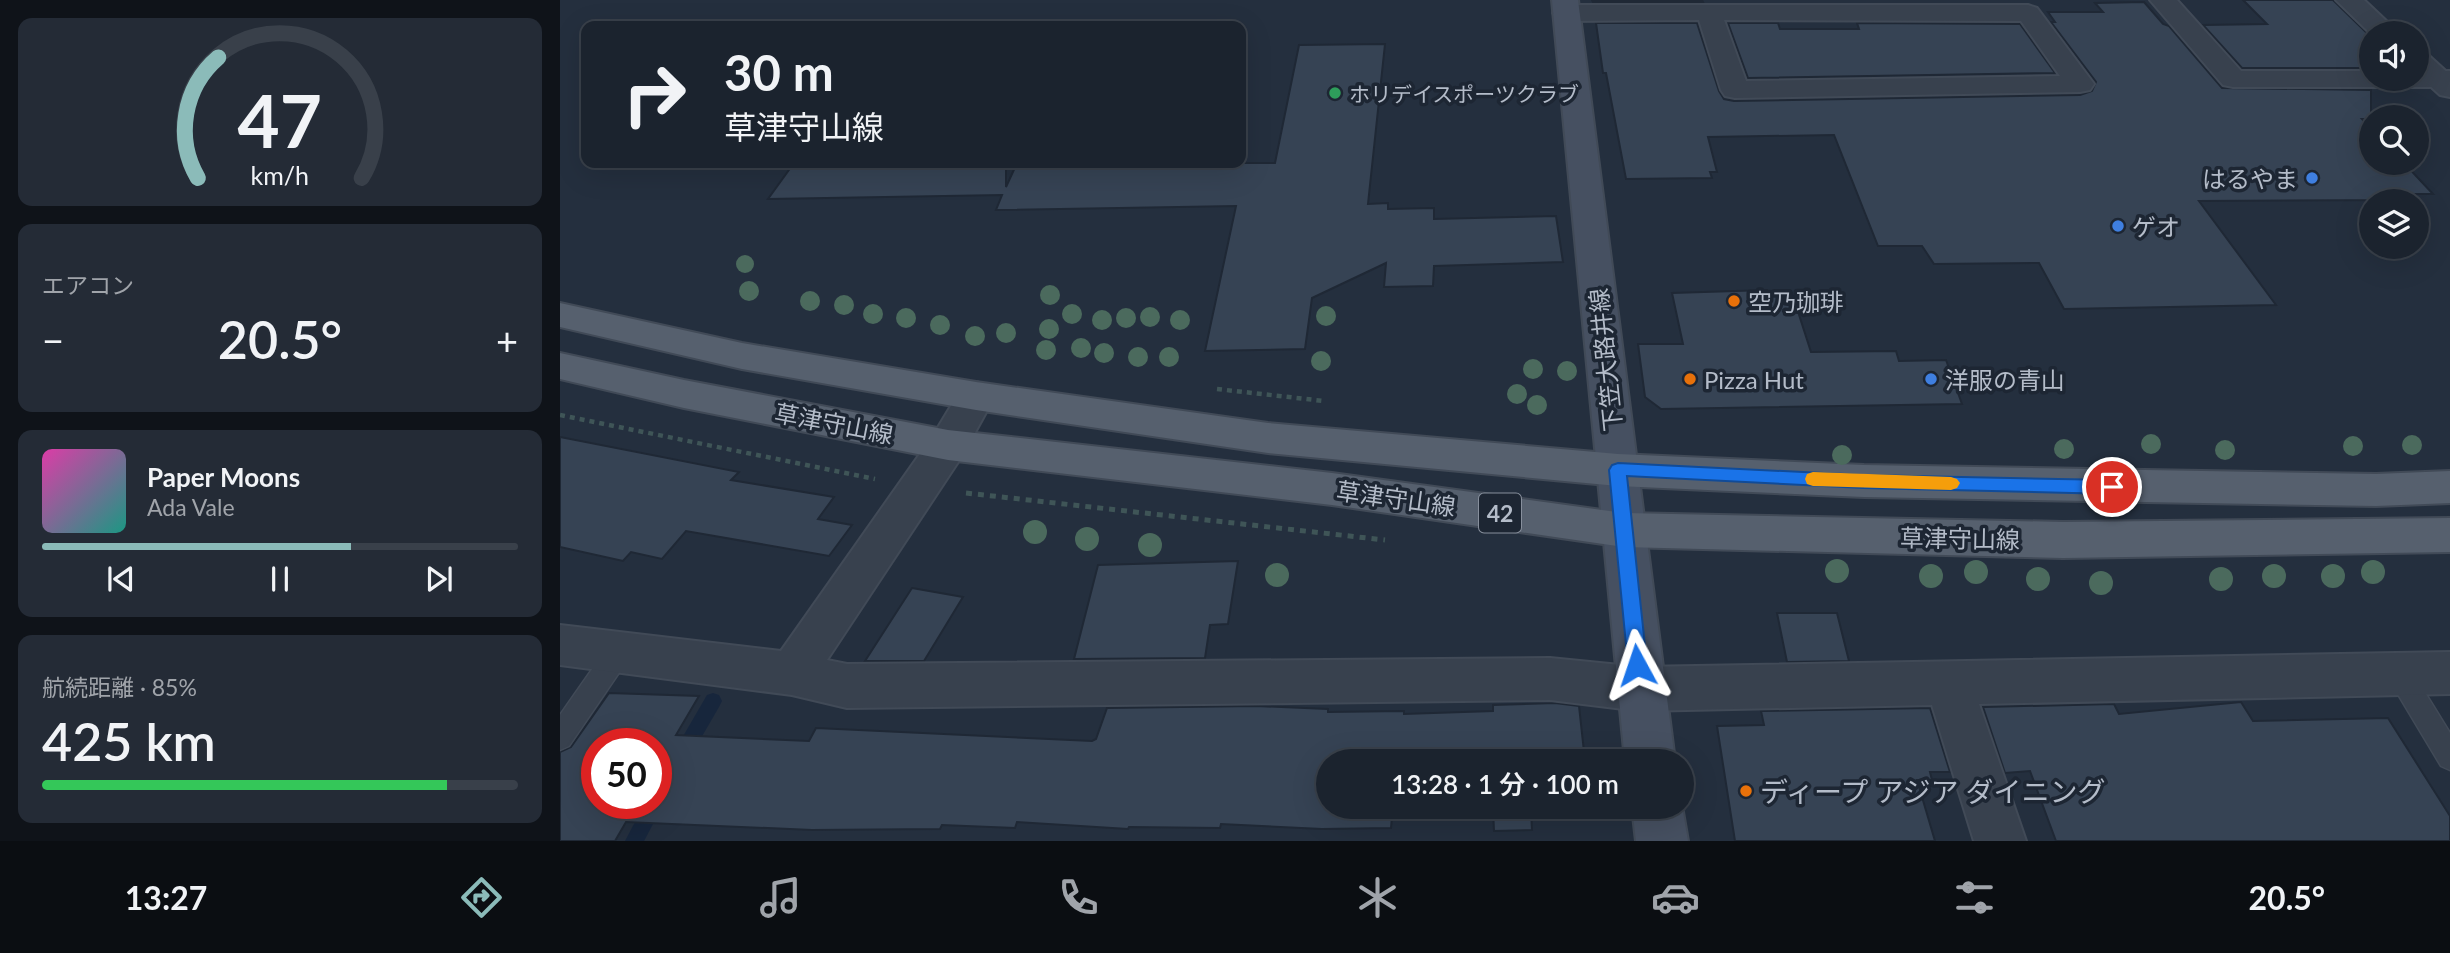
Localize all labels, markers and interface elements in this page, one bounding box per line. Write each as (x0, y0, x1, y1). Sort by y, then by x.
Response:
map controls (2359, 21, 2429, 259)
button: sound (2359, 21, 2429, 91)
text: 30 m (724, 43, 834, 101)
icon: right (609, 49, 700, 140)
text: 47 (238, 76, 322, 164)
place label: ホリデイスポーツクラブ (1349, 81, 1579, 106)
marker: ホリデイスポーツクラブ (1327, 85, 1343, 101)
button: search (2359, 105, 2429, 175)
text: 草津守山線 (724, 107, 884, 146)
text: km/h (251, 160, 309, 190)
place label: はるやま (2202, 164, 2298, 193)
marker: はるやま (2304, 170, 2320, 186)
button: layers (2359, 189, 2429, 259)
place label: ゲオ (2132, 212, 2180, 241)
marker: ゲオ (2110, 218, 2126, 234)
text: エアコン (42, 271, 134, 299)
street label: 下笠大路井線 (1583, 287, 1627, 433)
place label: 空乃珈琲 (1748, 287, 1844, 316)
marker: 空乃珈琲 (1726, 293, 1742, 309)
text: 20.5° (218, 308, 342, 370)
text: − (42, 317, 64, 363)
text: + (496, 317, 518, 363)
place label: Pizza Hut (1704, 365, 1804, 394)
place label: 洋服の青山 (1945, 365, 2065, 394)
marker: Pizza Hut (1682, 371, 1698, 387)
marker: 洋服の青山 (1923, 371, 1939, 387)
street label: 草津守山線 (772, 397, 896, 449)
pin (2082, 457, 2142, 517)
text: Paper Moons (147, 461, 300, 493)
icon: arrive (2093, 468, 2131, 506)
street label: 草津守山線 (1335, 475, 1457, 521)
text: Ada Vale (147, 493, 235, 521)
road number: 42 (1479, 494, 1521, 533)
street label: 草津守山線 (1900, 522, 2020, 554)
icon: previous (102, 560, 140, 598)
icon: pause (261, 560, 299, 598)
icon: next (420, 560, 458, 598)
position arrow (1600, 628, 1674, 702)
text: 航続距離 · 85% (42, 673, 197, 701)
text: 425 km (42, 710, 216, 772)
speed limit sign: 50 (581, 728, 672, 819)
text: 13:28 · 1 分 · 100 m (1391, 768, 1619, 800)
place label: ディープ アジア ダイニング (1760, 774, 2106, 808)
marker: ディープ アジア ダイニング (1738, 783, 1754, 799)
icon: directions (457, 873, 506, 922)
icon: music (756, 873, 805, 922)
icon: phone (1054, 873, 1103, 922)
icon: climate (1353, 873, 1402, 922)
icon: car (1651, 873, 1700, 922)
icon: filters (1950, 873, 1999, 922)
text: 13:27 (125, 878, 207, 917)
text: 20.5° (2249, 878, 2325, 917)

